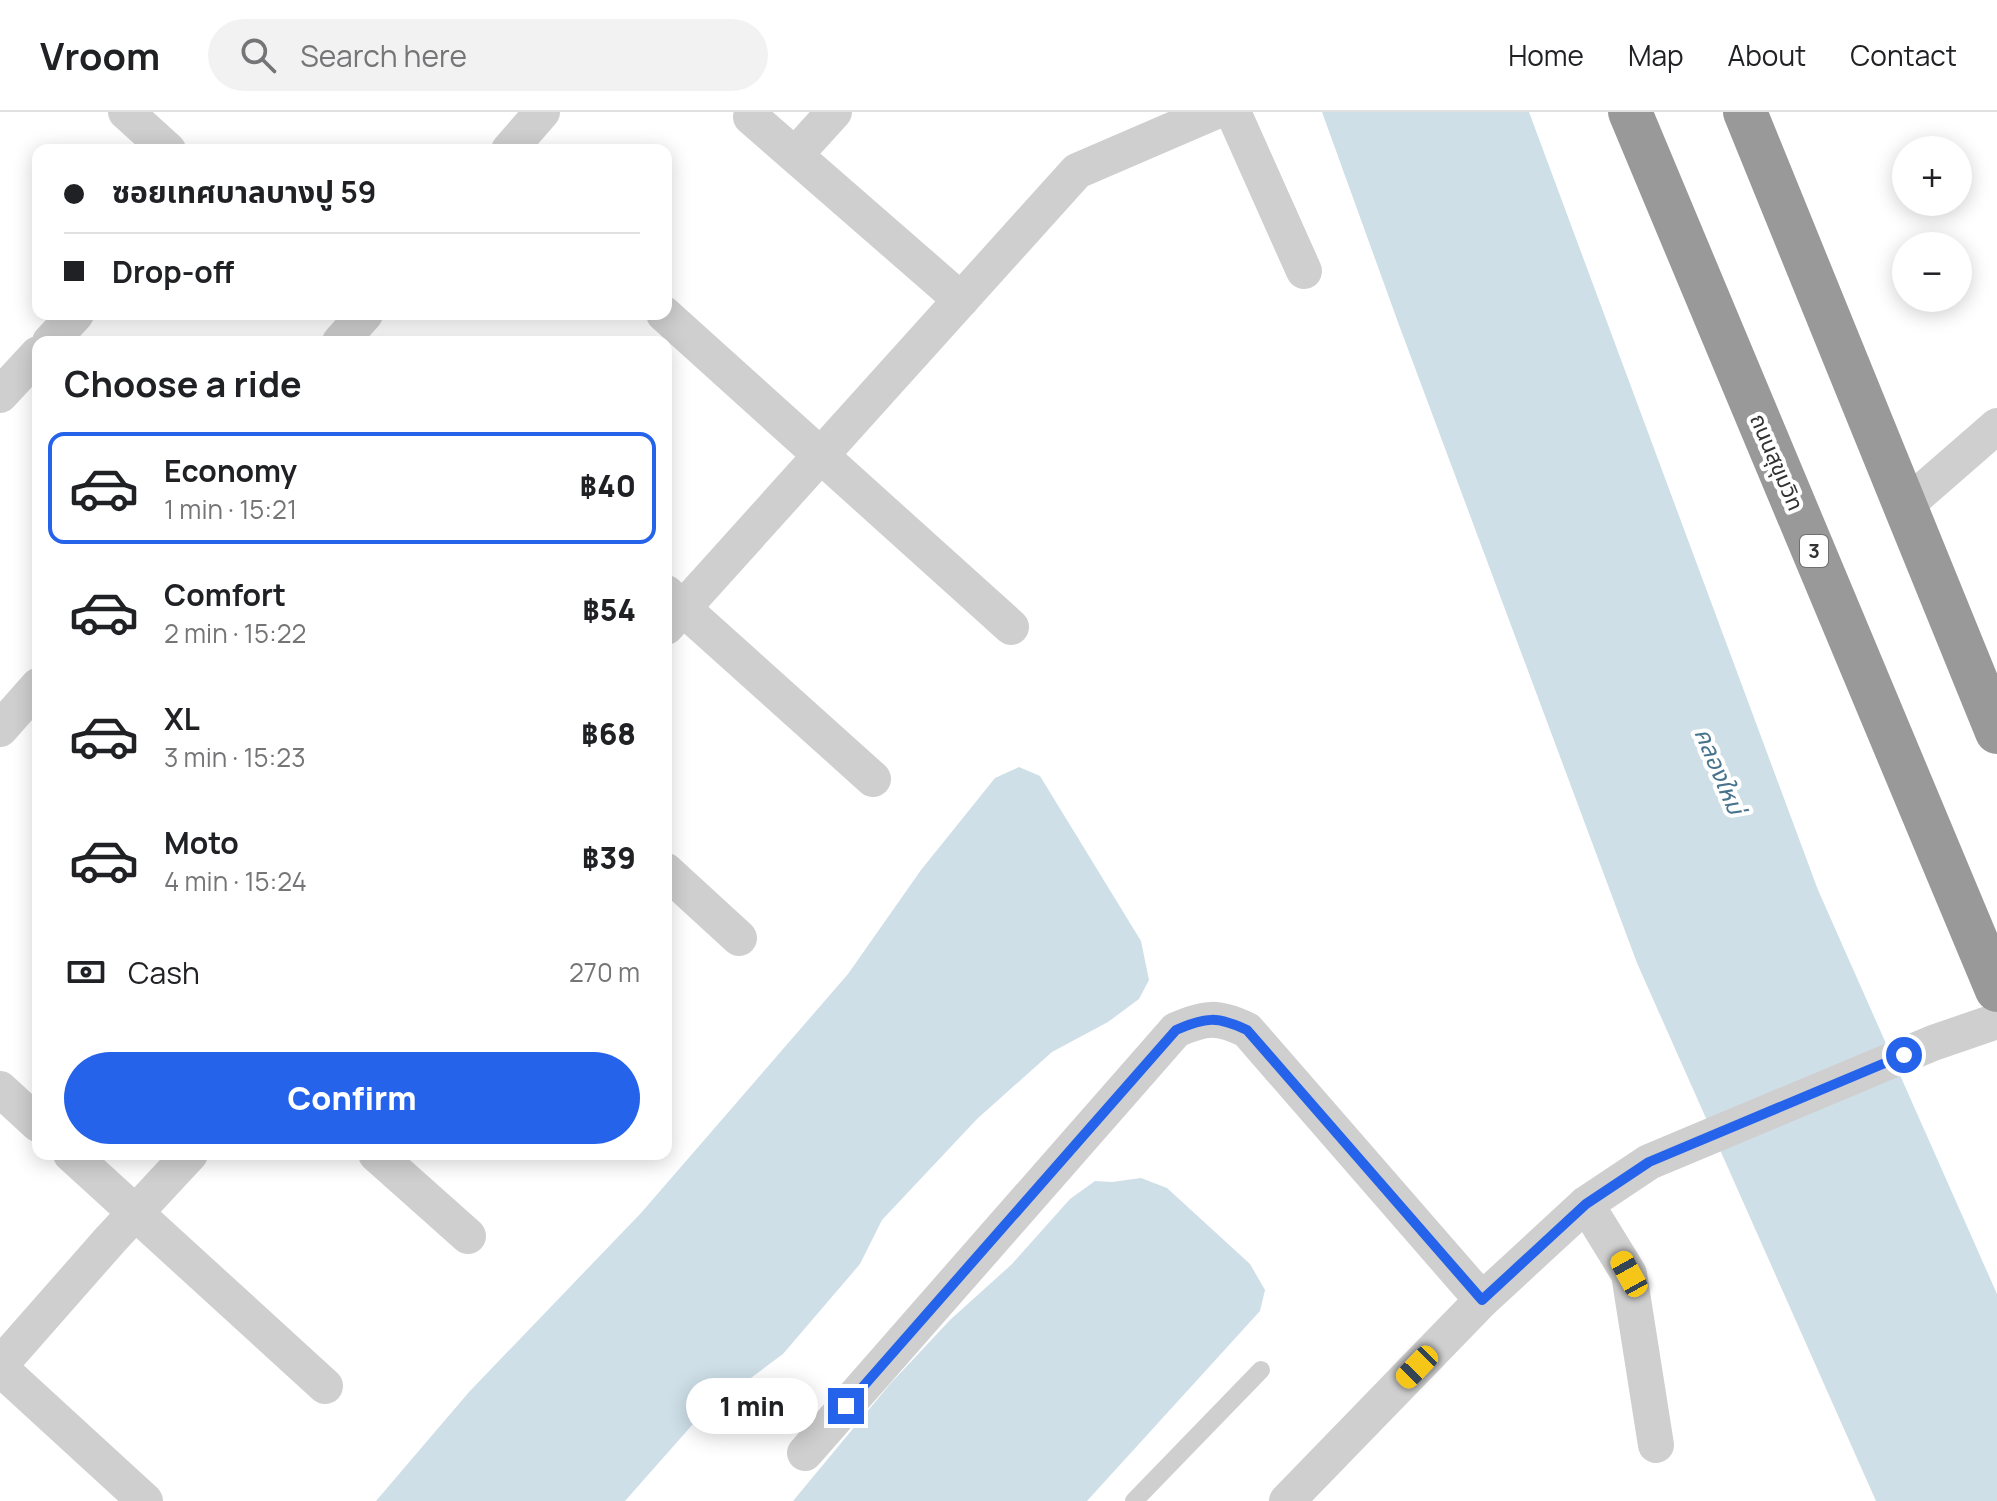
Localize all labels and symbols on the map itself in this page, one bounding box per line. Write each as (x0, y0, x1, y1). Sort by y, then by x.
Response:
street label: ถนนสุขุมวิท (1743, 409, 1811, 515)
road number: 3 (1800, 535, 1828, 567)
water label: คลองใหม่ (1687, 722, 1755, 822)
route start (1886, 1037, 1922, 1073)
car (1607, 1247, 1651, 1301)
car (1392, 1341, 1442, 1393)
callout: 1 min (686, 1378, 818, 1434)
route end (828, 1388, 864, 1424)

